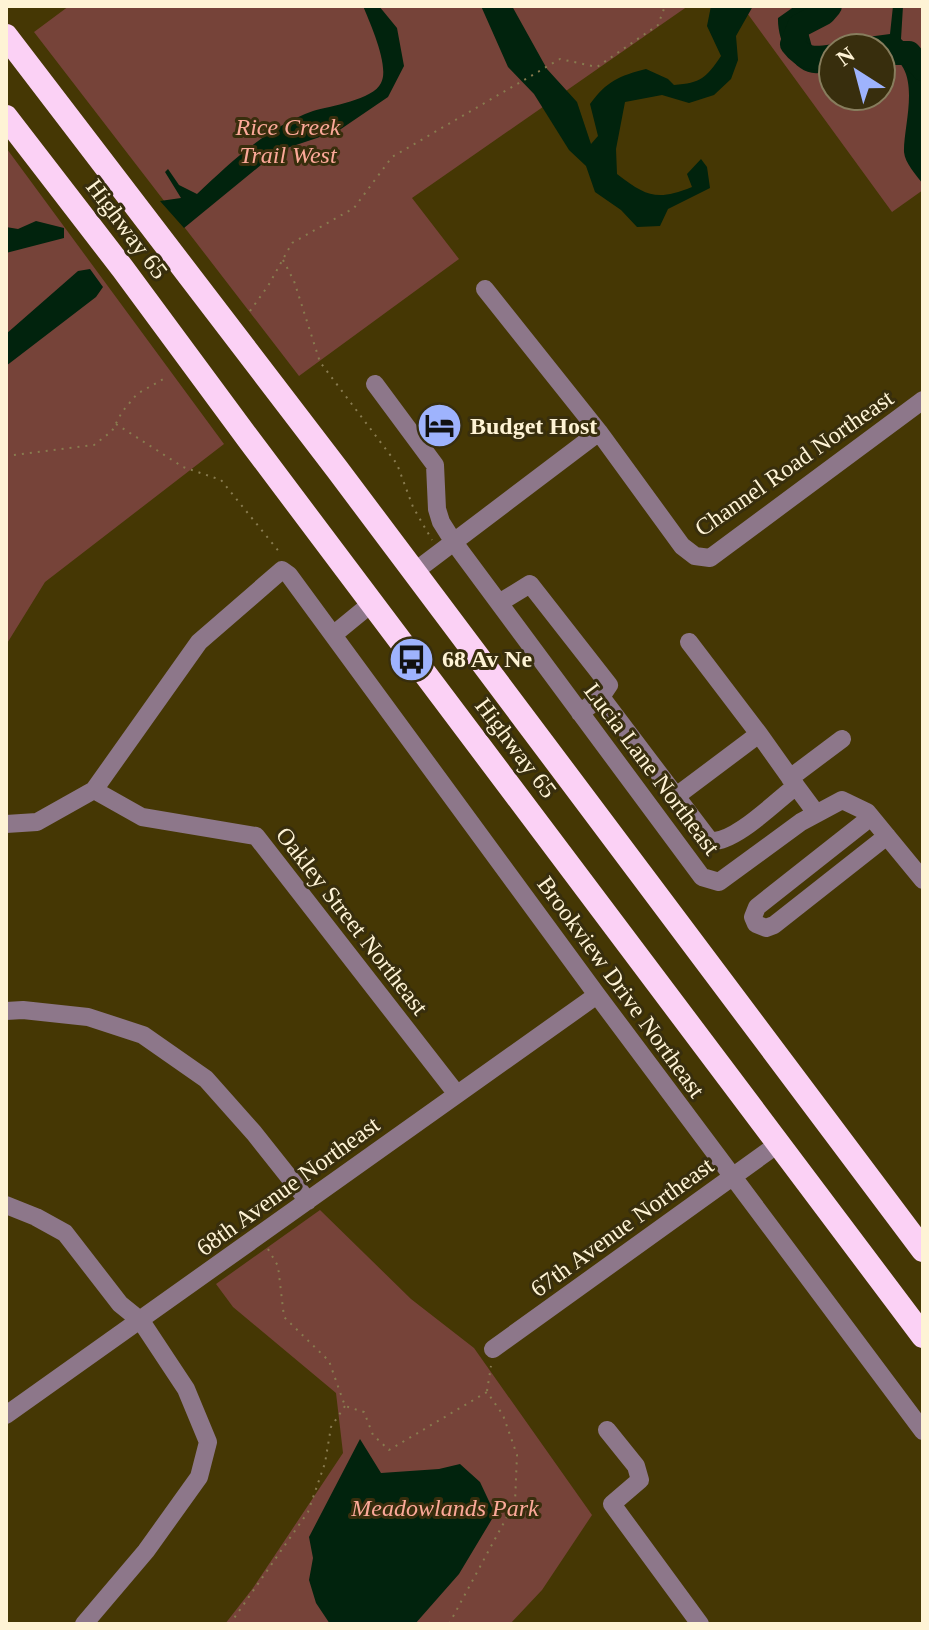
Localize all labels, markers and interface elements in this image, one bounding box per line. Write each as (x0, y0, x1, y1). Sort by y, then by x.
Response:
north arrow (817, 32, 897, 112)
text: N (832, 41, 859, 71)
park label: Rice Creek Trail West (234, 114, 341, 168)
street label: Highway 65 (81, 174, 173, 284)
street label: Channel Road Northeast (690, 384, 898, 541)
hotel icon: Budget Host (415, 402, 463, 450)
place label: Budget Host (470, 413, 597, 439)
bus stop icon: 68 Av Ne (387, 635, 435, 683)
place label: 68 Av Ne (442, 646, 533, 672)
street label: Lucia Lane Northeast (579, 678, 725, 860)
street label: Highway 65 (470, 693, 562, 803)
street label: Oakley Street Northeast (271, 822, 433, 1020)
street label: Brookview Drive Northeast (532, 872, 710, 1103)
street label: 68th Avenue Northeast (192, 1111, 385, 1261)
street label: 67th Avenue Northeast (526, 1152, 719, 1302)
park label: Meadowlands Park (350, 1495, 539, 1521)

